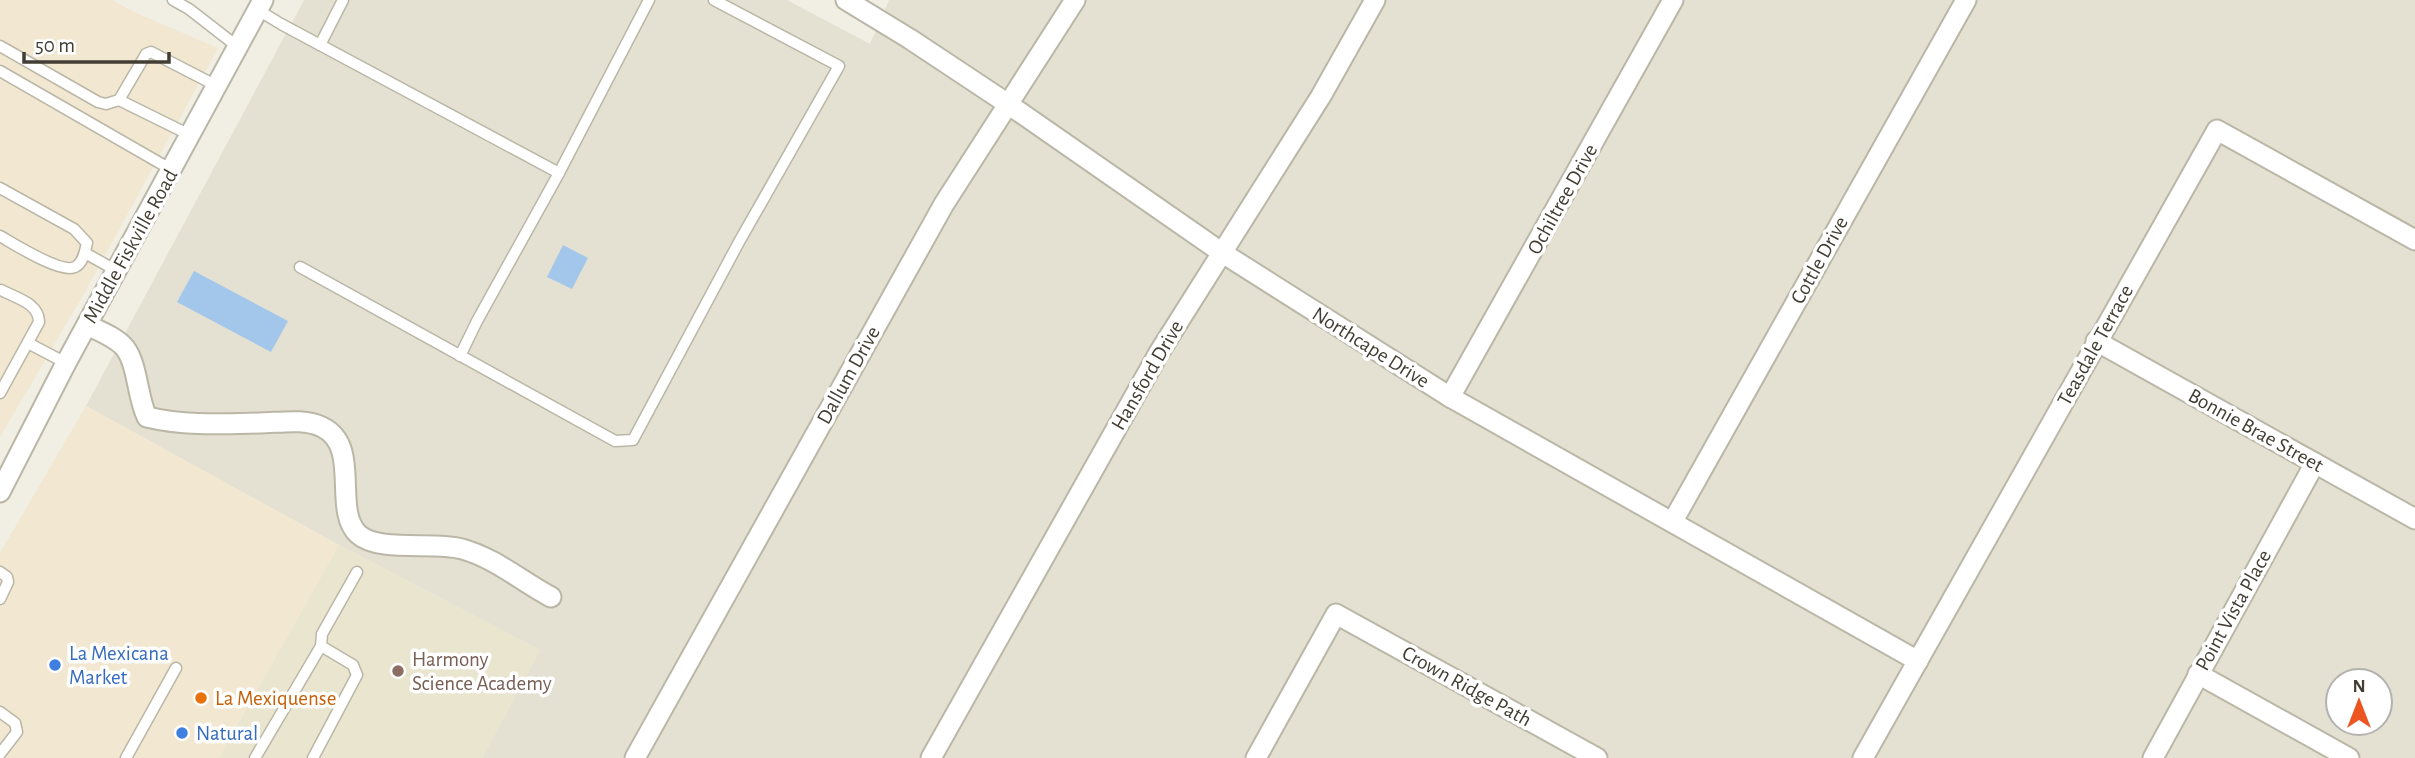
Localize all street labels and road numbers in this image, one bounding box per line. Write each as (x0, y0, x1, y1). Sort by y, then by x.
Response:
street label: Ochiltree Drive (1524, 141, 1601, 258)
street label: Middle Fiskville Road (79, 166, 182, 327)
street label: Cottle Drive (1787, 213, 1852, 307)
street label: Teasdale Terrace (2054, 281, 2137, 409)
street label: Northcape Drive (1309, 303, 1433, 392)
street label: Hansford Drive (1108, 317, 1187, 434)
street label: Dallum Drive (813, 323, 884, 428)
street label: Bonnie Brae Street (2185, 385, 2327, 476)
street label: Point Vista Place (2192, 546, 2275, 674)
street label: Crown Ridge Path (1399, 642, 1535, 731)

